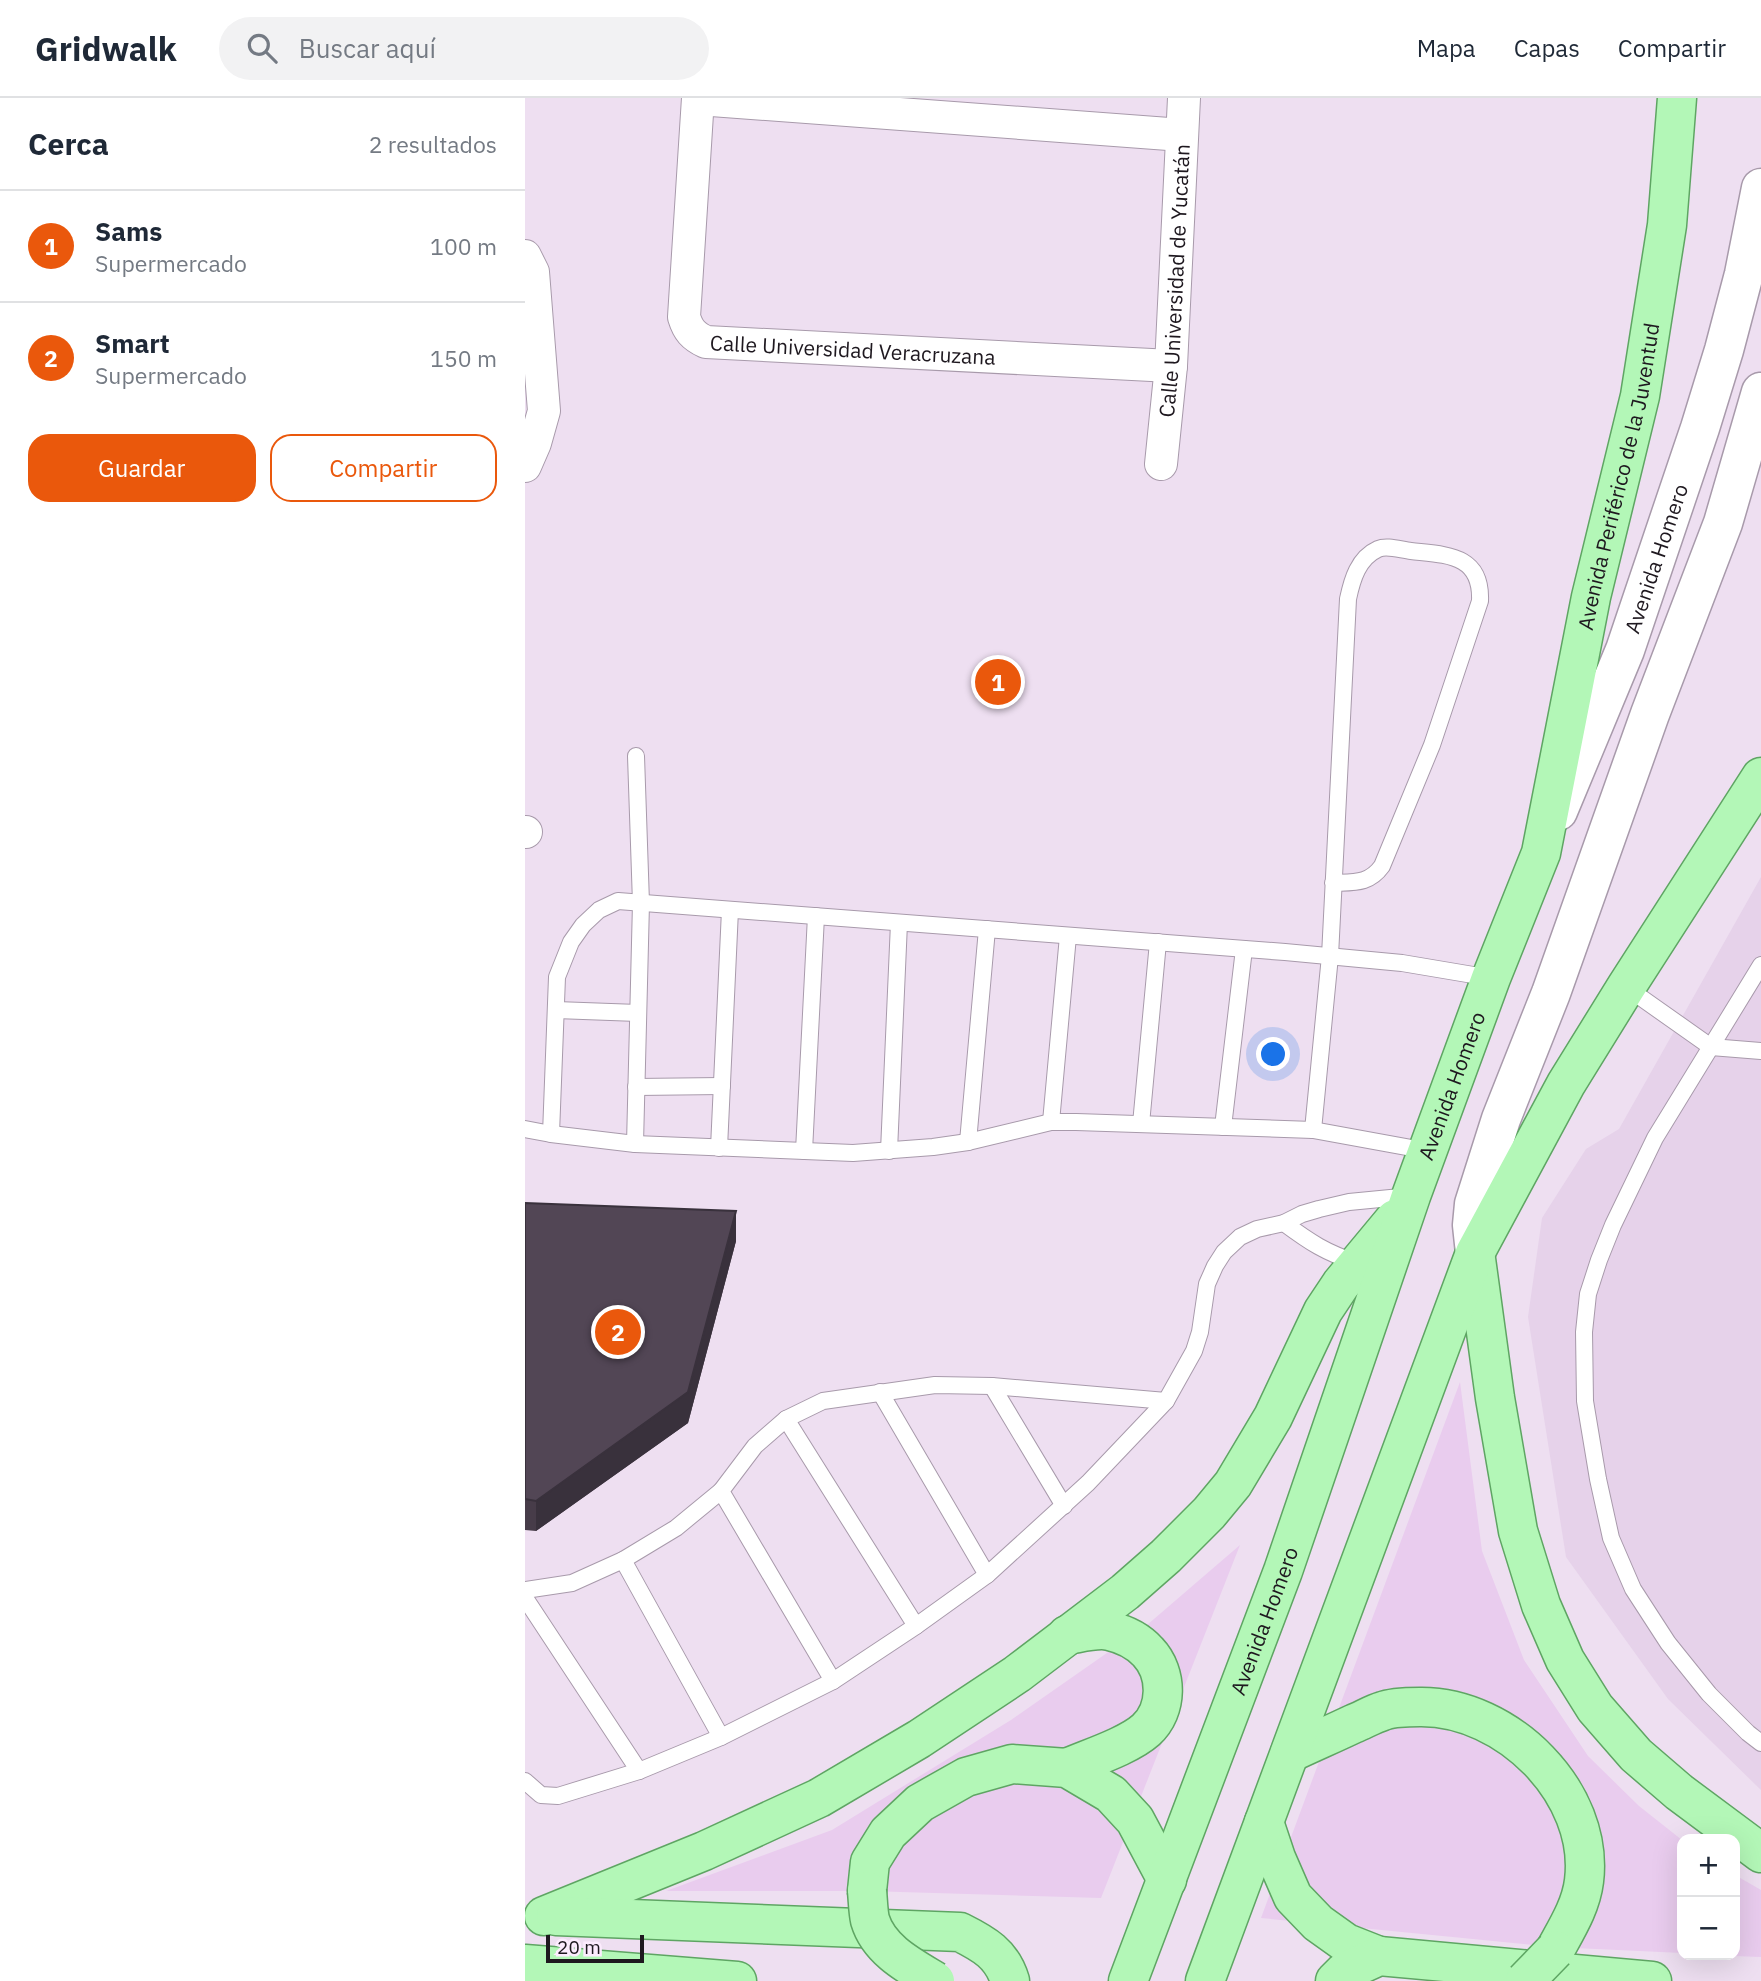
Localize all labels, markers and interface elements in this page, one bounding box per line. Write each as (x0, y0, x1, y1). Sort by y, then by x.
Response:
search box (219, 17, 709, 80)
text: Gridwalk (35, 27, 177, 70)
icon: search (243, 29, 281, 67)
text: Buscar aquí (299, 31, 436, 65)
text: Mapa (1417, 32, 1476, 64)
text: Capas (1514, 32, 1580, 64)
text: Compartir (1618, 32, 1726, 64)
text: Cerca (28, 124, 109, 163)
text: 2 resultados (369, 129, 497, 159)
street label: Calle Universidad de Yucatán (1152, 143, 1196, 419)
text: Sams (95, 214, 162, 248)
text: 1 (44, 231, 58, 261)
text: 100 m (430, 231, 497, 261)
text: Supermercado (95, 248, 247, 278)
street label: Avenida Periférico de la Juventud (1571, 321, 1665, 632)
text: Smart (95, 326, 170, 360)
street label: Calle Universidad Veracruzana (709, 328, 996, 371)
text: 2 (44, 343, 58, 373)
text: 150 m (430, 343, 497, 373)
text: Supermercado (95, 360, 247, 390)
button: Guardar (28, 434, 256, 502)
button: Compartir (270, 434, 497, 502)
street label: Avenida Homero (1618, 480, 1694, 637)
pin: 1 (975, 656, 1021, 708)
street label: Avenida Homero (1411, 1008, 1492, 1164)
your location (1256, 1037, 1290, 1071)
pin: 2 (595, 1306, 641, 1358)
street label: Avenida Homero (1223, 1543, 1304, 1699)
map controls (1677, 1834, 1740, 1960)
button: + (1677, 1834, 1740, 1897)
button: − (1677, 1897, 1740, 1960)
scale bar (546, 1932, 644, 1964)
text: 20 m (557, 1935, 601, 1959)

